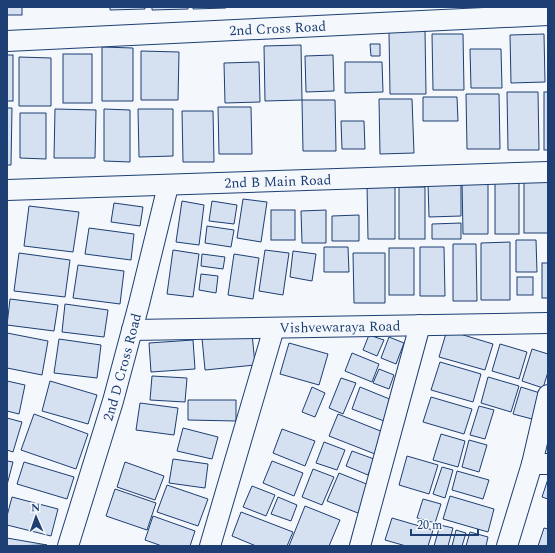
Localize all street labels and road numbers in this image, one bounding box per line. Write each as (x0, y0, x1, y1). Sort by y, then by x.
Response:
street label: 2nd Cross Road (229, 15, 327, 41)
street label: 2nd B Main Road (224, 169, 332, 193)
street label: 2nd D Cross Road (97, 310, 147, 424)
street label: Vishvewaraya Road (279, 315, 401, 338)

